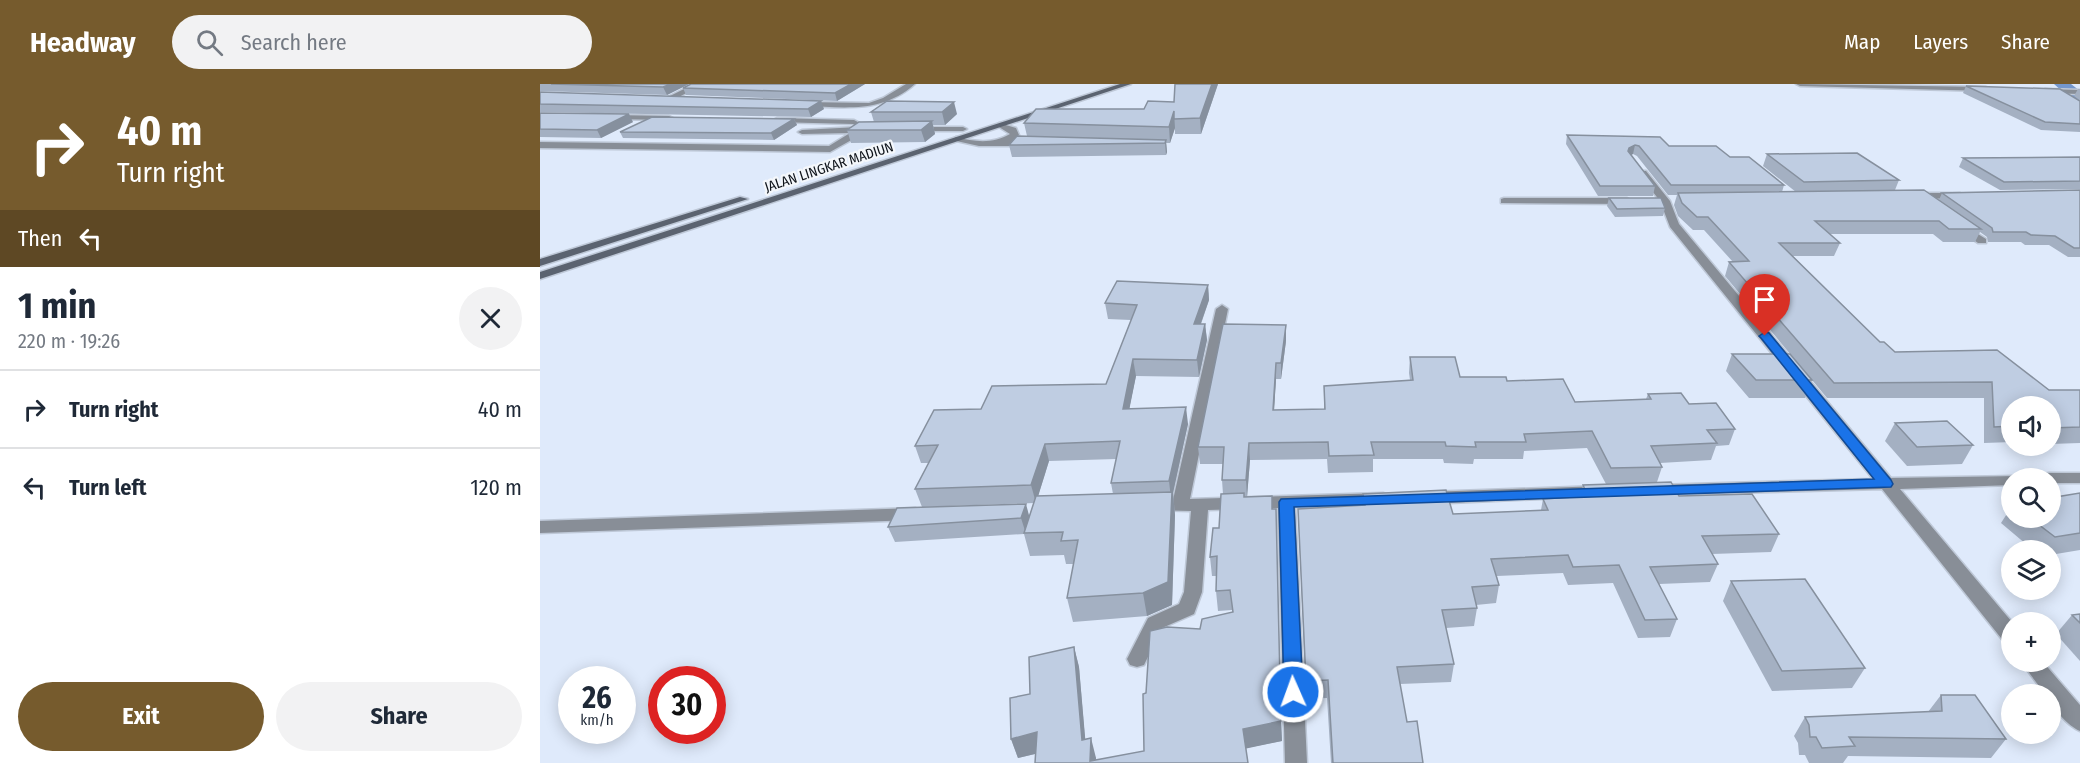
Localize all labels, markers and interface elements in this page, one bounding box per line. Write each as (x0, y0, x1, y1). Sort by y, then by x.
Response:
search box (172, 15, 592, 69)
text: Headway (30, 26, 136, 59)
icon: search (193, 26, 226, 59)
text: Search here (241, 29, 347, 56)
text: Map (1844, 29, 1880, 55)
text: Layers (1913, 29, 1968, 55)
text: Share (2001, 29, 2050, 55)
text: 40 m (117, 106, 202, 156)
icon: right (18, 108, 96, 186)
street label: JALAN LINGKAR MADIUN (762, 138, 896, 196)
text: Turn right (117, 157, 225, 189)
icon: left (74, 222, 107, 255)
text: Then (18, 225, 62, 252)
pin (1739, 274, 1790, 336)
icon: arrive (1748, 283, 1781, 316)
text: 1 min (18, 284, 96, 328)
button: close (459, 287, 522, 350)
text: 220 m · 19:26 (18, 329, 120, 353)
icon: right (18, 393, 51, 426)
text: Turn right (69, 396, 158, 423)
text: 40 m (478, 396, 522, 423)
map controls (2001, 396, 2061, 744)
button: sound (2001, 396, 2061, 456)
button: search (2001, 468, 2061, 528)
icon: left (18, 471, 51, 504)
text: Turn left (69, 474, 147, 501)
text: 120 m (470, 474, 522, 501)
button: layers (2001, 540, 2061, 600)
button: + (2001, 612, 2061, 672)
position arrow (1261, 660, 1325, 724)
speed limit sign: 30 (648, 666, 726, 744)
text: 26 (582, 680, 612, 716)
button: Exit (18, 682, 264, 751)
button: Share (276, 682, 522, 751)
button: − (2001, 684, 2061, 744)
text: km/h (580, 711, 614, 729)

